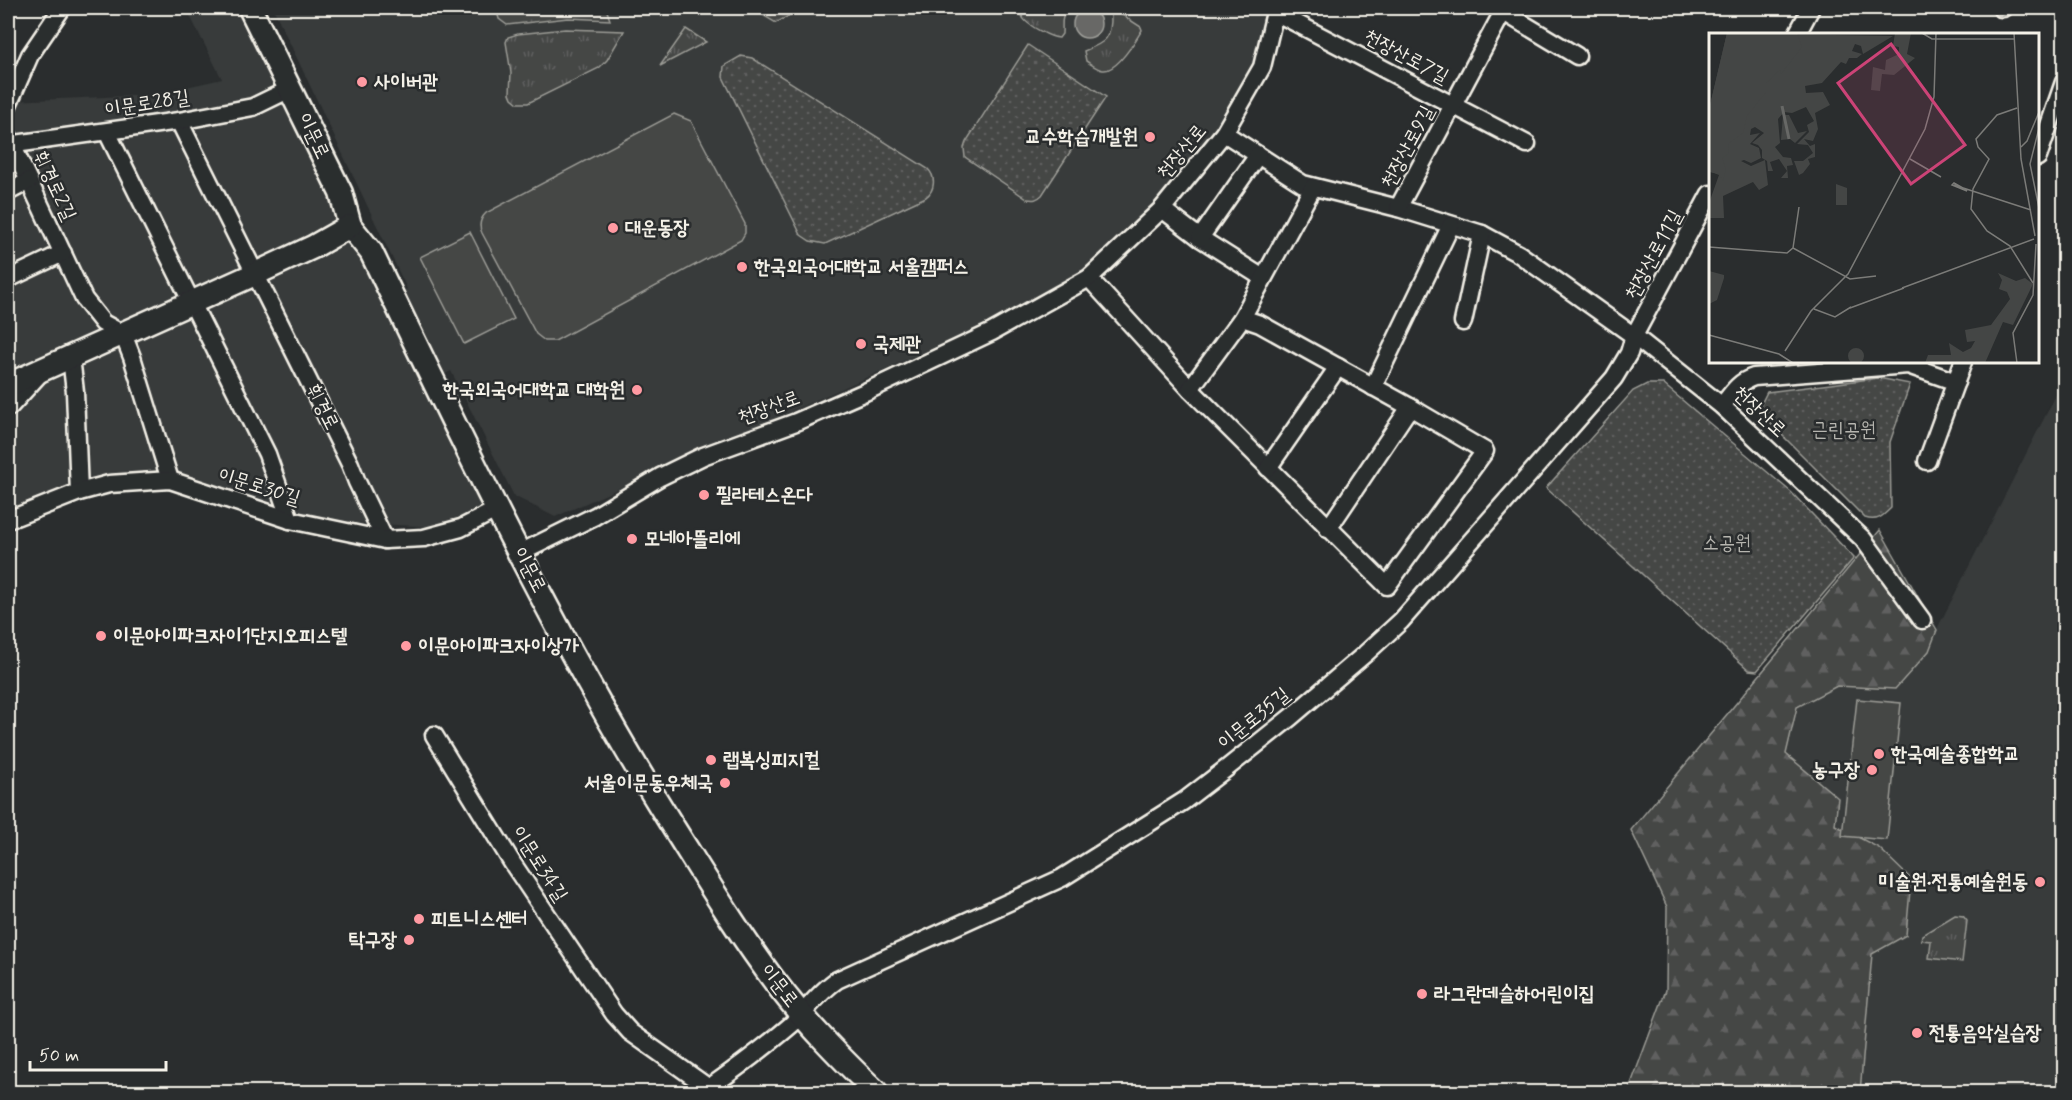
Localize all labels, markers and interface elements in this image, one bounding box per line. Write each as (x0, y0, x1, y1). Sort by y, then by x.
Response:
street label: 천장산로7길 (1359, 23, 1453, 91)
inset map (1709, 33, 2039, 363)
place label: 사이버관 (373, 69, 438, 96)
marker: 사이버관 (355, 75, 369, 89)
street label: 이문로28길 (103, 84, 191, 124)
street label: 천장산로9길 (1375, 101, 1441, 193)
street label: 이문로 (290, 108, 336, 164)
street label: 천장산로 (1151, 119, 1213, 185)
place label: 교수학습개발원 (1025, 124, 1138, 151)
marker: 교수학습개발원 (1143, 130, 1157, 144)
street label: 휘경로2길 (26, 147, 82, 225)
street label: 천장산로11길 (1619, 205, 1689, 305)
place label: 대운동장 (625, 215, 689, 242)
marker: 대운동장 (606, 221, 620, 235)
place label: 한국외국어대학교 서울캠퍼스 (753, 254, 969, 281)
marker: 한국외국어대학교 서울캠퍼스 (735, 260, 749, 274)
place label: 국제관 (873, 331, 921, 358)
marker: 국제관 (854, 337, 868, 351)
place label: 한국외국어대학교 대학원 (442, 377, 625, 404)
street label: 휘경로 (299, 379, 345, 435)
street label: 천장산로 (1726, 380, 1792, 444)
marker: 한국외국어대학교 대학원 (630, 383, 644, 397)
street label: 천장산로 (734, 384, 804, 432)
park label: 근린공원 (1812, 417, 1876, 444)
street label: 이문로30길 (215, 462, 303, 512)
place label: 필라테스온다 (716, 482, 813, 509)
marker: 필라테스온다 (697, 488, 711, 502)
place label: 모네아뜰리에 (644, 526, 741, 553)
park label: 소공원 (1703, 530, 1751, 557)
marker: 모네아뜰리에 (625, 532, 639, 546)
street label: 이문로 (506, 542, 552, 598)
place label: 이문아이파크자이1단지오피스텔 (113, 623, 347, 650)
marker: 이문아이파크자이1단지오피스텔 (94, 629, 108, 643)
place label: 이문아이파크자이상가 (418, 633, 580, 660)
marker: 이문아이파크자이상가 (399, 639, 413, 653)
street label: 이문로35길 (1212, 682, 1296, 756)
place label: 한국예술종합학교 (1890, 741, 2020, 768)
place label: 랩복싱피지컬 (723, 747, 820, 774)
marker: 한국예술종합학교 (1872, 747, 1886, 761)
marker: 랩복싱피지컬 (704, 753, 718, 767)
place label: 농구장 (1812, 757, 1860, 784)
marker: 농구장 (1865, 763, 1879, 777)
place label: 서울이문동우체국 (584, 770, 713, 797)
marker: 서울이문동우체국 (718, 776, 732, 790)
street label: 이문로34길 (505, 821, 573, 907)
place label: 미술원·전통예술원동 (1879, 869, 2028, 896)
marker: 미술원·전통예술원동 (2033, 875, 2047, 889)
place label: 피트니스센터 (431, 906, 528, 933)
marker: 피트니스센터 (412, 912, 426, 926)
place label: 탁구장 (349, 927, 397, 954)
marker: 탁구장 (402, 933, 416, 947)
street label: 이문로 (753, 959, 805, 1013)
place label: 라그란데슬하어린이집 (1434, 981, 1595, 1008)
marker: 라그란데슬하어린이집 (1415, 987, 1429, 1001)
place label: 전통음악실습장 (1929, 1020, 2042, 1047)
marker: 전통음악실습장 (1910, 1026, 1924, 1040)
scale bar (30, 1034, 166, 1072)
text: 50 m (39, 1044, 79, 1068)

